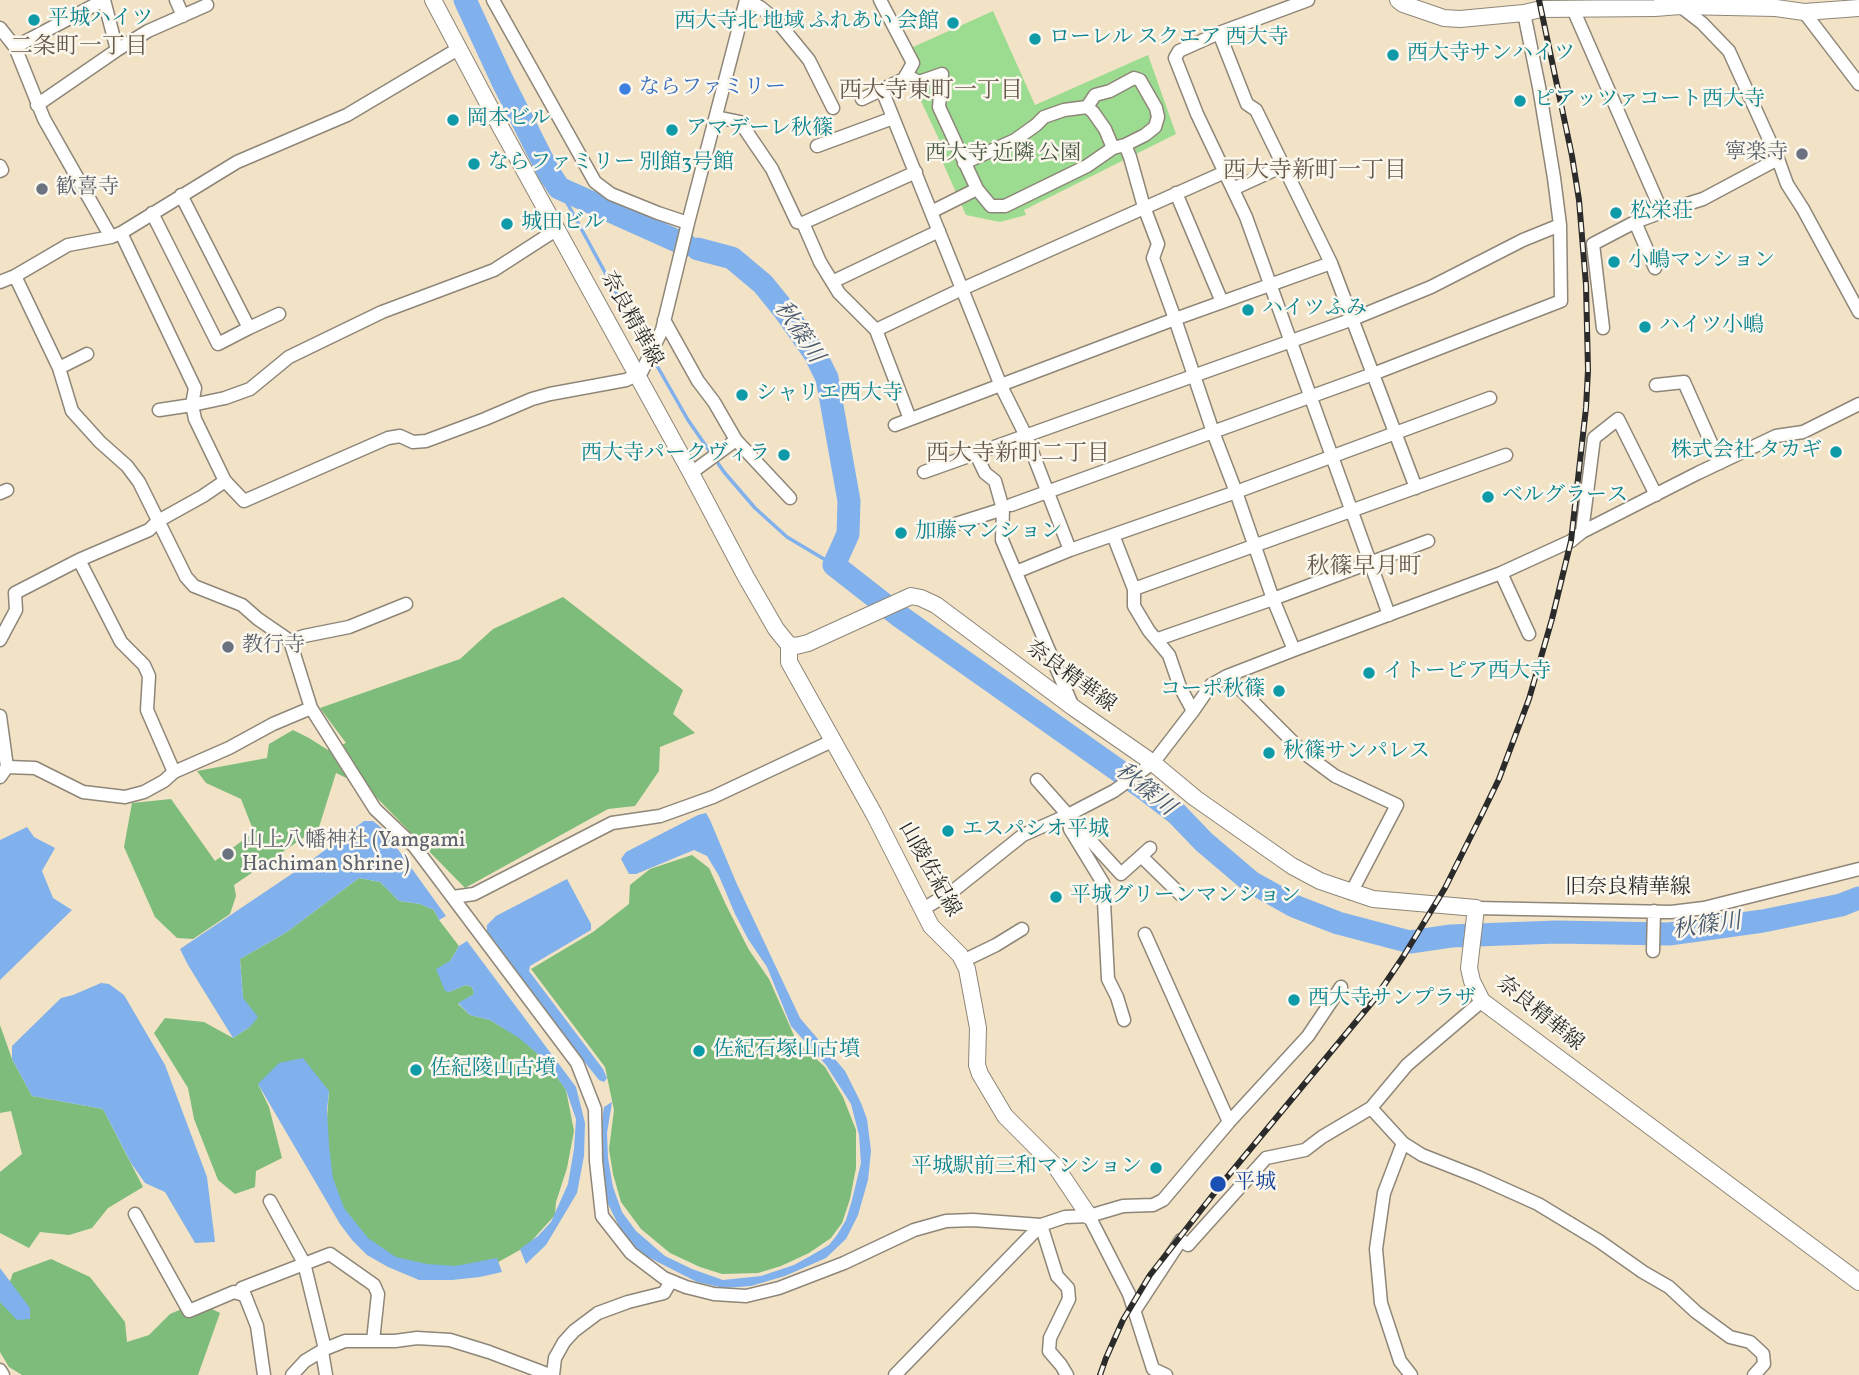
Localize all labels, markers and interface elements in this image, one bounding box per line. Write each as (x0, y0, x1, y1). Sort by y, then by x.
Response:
place label: 平城ハイツ (48, 7, 153, 33)
place label: 西大寺北 地域 ふれあい 会館 (674, 10, 939, 36)
marker: 平城ハイツ (26, 12, 42, 28)
marker: 西大寺北 地域 ふれあい 会館 (945, 15, 961, 31)
place label: ローレル スクエア 西大寺 (1049, 26, 1288, 52)
marker: ローレル スクエア 西大寺 (1027, 31, 1043, 47)
district label: 二条町一丁目 (10, 35, 148, 63)
place label: 西大寺サンハイツ (1407, 42, 1575, 68)
marker: 西大寺サンハイツ (1385, 47, 1401, 63)
place label: ならファミリー (639, 76, 786, 102)
district label: 西大寺東町一丁目 (839, 79, 1023, 107)
marker: ならファミリー (617, 81, 633, 97)
place label: ピアッツァコート西大寺 (1534, 88, 1765, 114)
marker: ピアッツァコート西大寺 (1512, 93, 1528, 109)
place label: 岡本ビル (467, 107, 551, 133)
marker: 岡本ビル (445, 112, 461, 128)
place label: アマデーレ秋篠 (686, 117, 833, 143)
marker: アマデーレ秋篠 (664, 122, 680, 138)
place label: 寧楽寺 (1725, 141, 1788, 167)
park label: 西大寺 近隣 公園 (925, 142, 1081, 168)
marker: 寧楽寺 (1794, 146, 1810, 162)
place label: ならファミリー 別館3号館 (488, 151, 734, 177)
marker: ならファミリー 別館3号館 (466, 156, 482, 172)
district label: 西大寺新町一丁目 (1223, 159, 1407, 187)
place label: 歓喜寺 (56, 176, 119, 202)
marker: 歓喜寺 (34, 181, 50, 197)
place label: 松栄荘 (1630, 200, 1693, 226)
marker: 松栄荘 (1608, 205, 1624, 221)
place label: 城田ビル (521, 211, 605, 237)
marker: 城田ビル (499, 216, 515, 232)
place label: 小嶋マンション (1628, 249, 1775, 275)
marker: 小嶋マンション (1606, 254, 1622, 270)
street label: 奈良精華線 (594, 268, 666, 372)
water label: 秋篠川 (766, 297, 828, 369)
place label: ハイツふみ (1262, 297, 1367, 323)
marker: ハイツふみ (1240, 302, 1256, 318)
place label: ハイツ小嶋 (1659, 314, 1764, 340)
marker: ハイツ小嶋 (1637, 319, 1653, 335)
place label: シャリエ西大寺 (756, 382, 903, 408)
marker: シャリエ西大寺 (734, 387, 750, 403)
place label: 株式会社 タカギ (1671, 439, 1822, 465)
place label: 西大寺パークヴィラ (581, 442, 770, 468)
district label: 西大寺新町二丁目 (926, 442, 1110, 470)
marker: 株式会社 タカギ (1828, 444, 1844, 460)
marker: 西大寺パークヴィラ (776, 447, 792, 463)
place label: ベルグラース (1502, 484, 1628, 510)
marker: ベルグラース (1480, 489, 1496, 505)
place label: 加藤マンション (915, 520, 1062, 546)
marker: 加藤マンション (893, 525, 909, 541)
district label: 秋篠早月町 (1307, 555, 1421, 583)
place label: 教行寺 (242, 634, 305, 660)
street label: 奈良精華線 (1020, 637, 1120, 719)
marker: 教行寺 (220, 639, 236, 655)
place label: イトーピア西大寺 (1383, 660, 1551, 686)
marker: イトーピア西大寺 (1361, 665, 1377, 681)
place label: コーポ秋篠 (1160, 678, 1265, 704)
marker: コーポ秋篠 (1271, 683, 1287, 699)
place label: 秋篠サンパレス (1283, 740, 1430, 766)
marker: 秋篠サンパレス (1261, 745, 1277, 761)
water label: 秋篠川 (1109, 759, 1179, 823)
street label: 山陵佐紀線 (892, 818, 964, 922)
place label: エスパシオ平城 (962, 818, 1109, 844)
marker: エスパシオ平城 (940, 823, 956, 839)
place label: 山上八幡神社 (Yamgami Hachiman Shrine) (242, 829, 465, 879)
marker: 山上八幡神社 (Yamgami Hachiman Shrine) (220, 846, 236, 862)
street label: 旧奈良精華線 (1565, 876, 1691, 902)
place label: 平城グリーンマンション (1070, 884, 1301, 910)
marker: 平城グリーンマンション (1048, 889, 1064, 905)
water label: 秋篠川 (1671, 910, 1743, 946)
street label: 奈良精華線 (1490, 972, 1588, 1058)
place label: 西大寺サンプラザ (1308, 987, 1476, 1013)
marker: 西大寺サンプラザ (1286, 992, 1302, 1008)
place label: 佐紀石塚山古墳 (713, 1038, 860, 1064)
marker: 佐紀石塚山古墳 (691, 1043, 707, 1059)
place label: 佐紀陵山古墳 (430, 1057, 556, 1083)
marker: 佐紀陵山古墳 (408, 1062, 424, 1078)
place label: 平城駅前三和マンション (911, 1155, 1142, 1181)
marker: 平城駅前三和マンション (1148, 1160, 1164, 1176)
place label: 平城 (1234, 1171, 1276, 1197)
marker: 平城 (1208, 1174, 1228, 1194)

